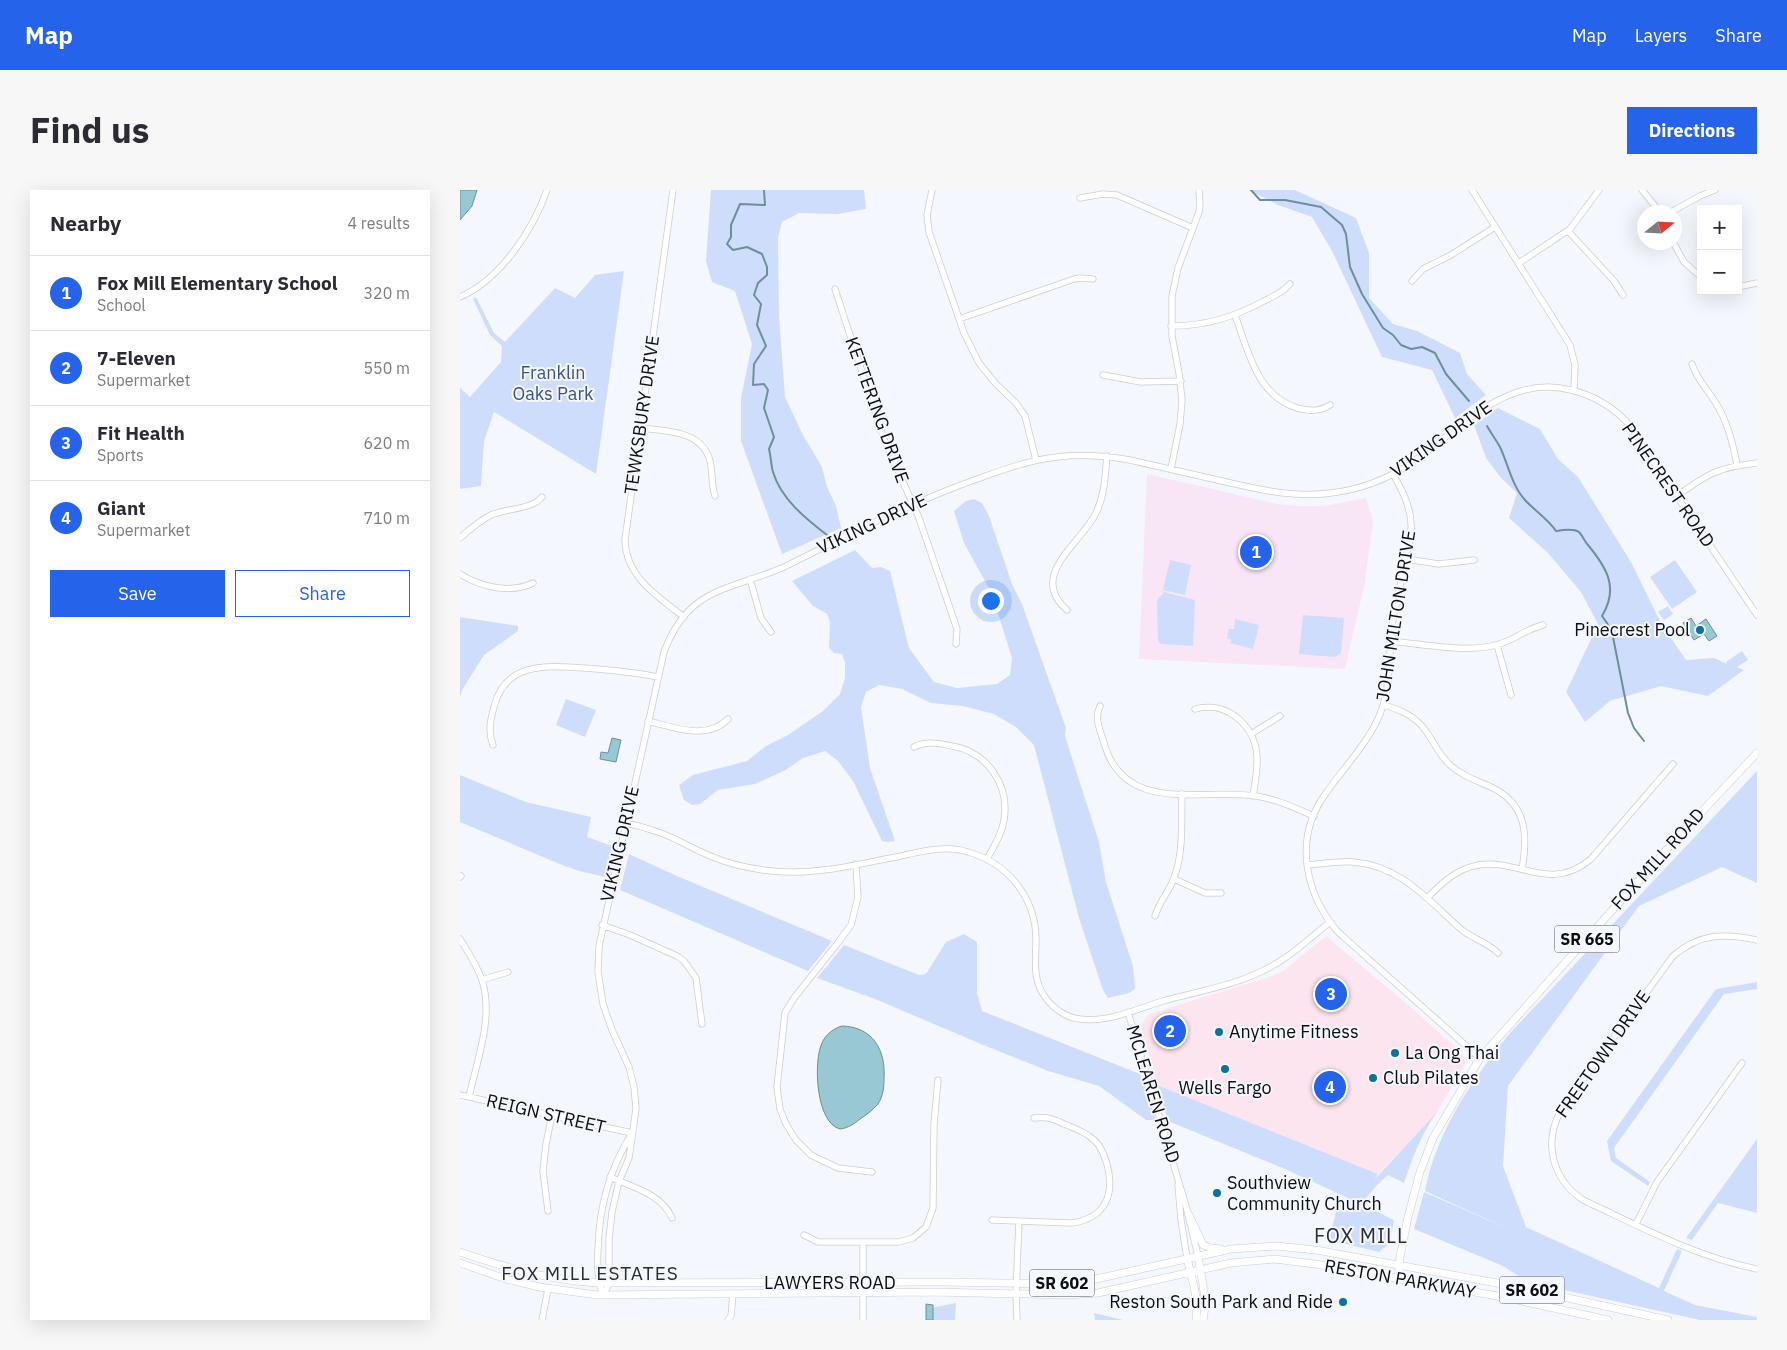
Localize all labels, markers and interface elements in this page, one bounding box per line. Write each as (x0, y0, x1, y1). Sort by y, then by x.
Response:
text: Map (25, 19, 73, 51)
text: Map (1572, 24, 1607, 47)
text: Layers (1635, 24, 1687, 47)
text: Share (1715, 24, 1762, 47)
text: Find us (30, 107, 149, 153)
button: Directions (1627, 107, 1757, 154)
north arrow (1637, 205, 1682, 250)
map controls (1697, 205, 1742, 295)
button: + (1697, 205, 1742, 250)
text: Nearby (50, 209, 121, 237)
text: 4 results (347, 213, 410, 233)
button: − (1697, 250, 1742, 295)
text: Fox Mill Elementary School (97, 271, 338, 295)
text: 1 (61, 283, 71, 303)
text: 320 m (363, 283, 410, 303)
text: School (97, 295, 146, 315)
street label: TEWKSBURY DRIVE (619, 334, 664, 496)
street label: KETTERING DRIVE (840, 334, 915, 486)
text: 7-Eleven (97, 346, 176, 370)
text: 2 (61, 358, 71, 378)
text: 550 m (363, 358, 410, 378)
park label: Franklin Oaks Park (512, 361, 594, 405)
text: Supermarket (97, 370, 190, 390)
street label: VIKING DRIVE (1386, 395, 1496, 482)
street label: PINECREST ROAD (1617, 418, 1720, 551)
text: Fit Health (97, 421, 185, 445)
text: 3 (61, 433, 71, 453)
text: 620 m (363, 433, 410, 453)
text: Sports (97, 445, 144, 465)
street label: VIKING DRIVE (813, 488, 930, 559)
text: Giant (97, 496, 146, 520)
text: 4 (61, 508, 71, 528)
text: 710 m (363, 508, 410, 528)
text: Supermarket (97, 520, 190, 540)
street label: JOHN MILTON DRIVE (1371, 529, 1420, 703)
pin: 1 (1240, 533, 1272, 571)
button: Save (50, 570, 225, 617)
button: Share (235, 570, 410, 617)
your location (978, 588, 1004, 614)
place label: Pinecrest Pool (1574, 618, 1690, 641)
marker: Pinecrest Pool (1694, 624, 1706, 636)
street label: VIKING DRIVE (595, 784, 644, 904)
street label: FOX MILL ROAD (1606, 803, 1709, 914)
road number: SR 665 (1554, 926, 1620, 952)
pin: 3 (1315, 975, 1347, 1013)
street label: FREETOWN DRIVE (1550, 985, 1655, 1122)
pin: 2 (1154, 1012, 1186, 1050)
place label: Anytime Fitness (1229, 1020, 1359, 1043)
street label: MCLEAREN ROAD (1122, 1022, 1185, 1166)
marker: Anytime Fitness (1213, 1026, 1225, 1038)
place label: La Ong Thai (1405, 1041, 1499, 1064)
marker: La Ong Thai (1389, 1047, 1401, 1059)
marker: Wells Fargo (1219, 1063, 1231, 1075)
place label: Club Pilates (1383, 1066, 1479, 1089)
pin: 4 (1314, 1068, 1346, 1106)
marker: Club Pilates (1367, 1072, 1379, 1084)
place label: Wells Fargo (1179, 1076, 1272, 1099)
street label: REIGN STREET (484, 1089, 608, 1138)
place label: Southview Community Church (1227, 1171, 1382, 1215)
marker: Southview Community Church (1211, 1187, 1223, 1199)
district label: FOX MILL (1314, 1222, 1408, 1249)
street label: RESTON PARKWAY (1323, 1254, 1478, 1303)
district label: FOX MILL ESTATES (501, 1261, 679, 1285)
road number: SR 602 (1030, 1270, 1094, 1296)
street label: LAWYERS ROAD (764, 1271, 896, 1294)
road number: SR 602 (1500, 1276, 1564, 1304)
place label: Reston South Park and Ride (1109, 1290, 1333, 1313)
marker: Reston South Park and Ride (1337, 1296, 1349, 1308)

